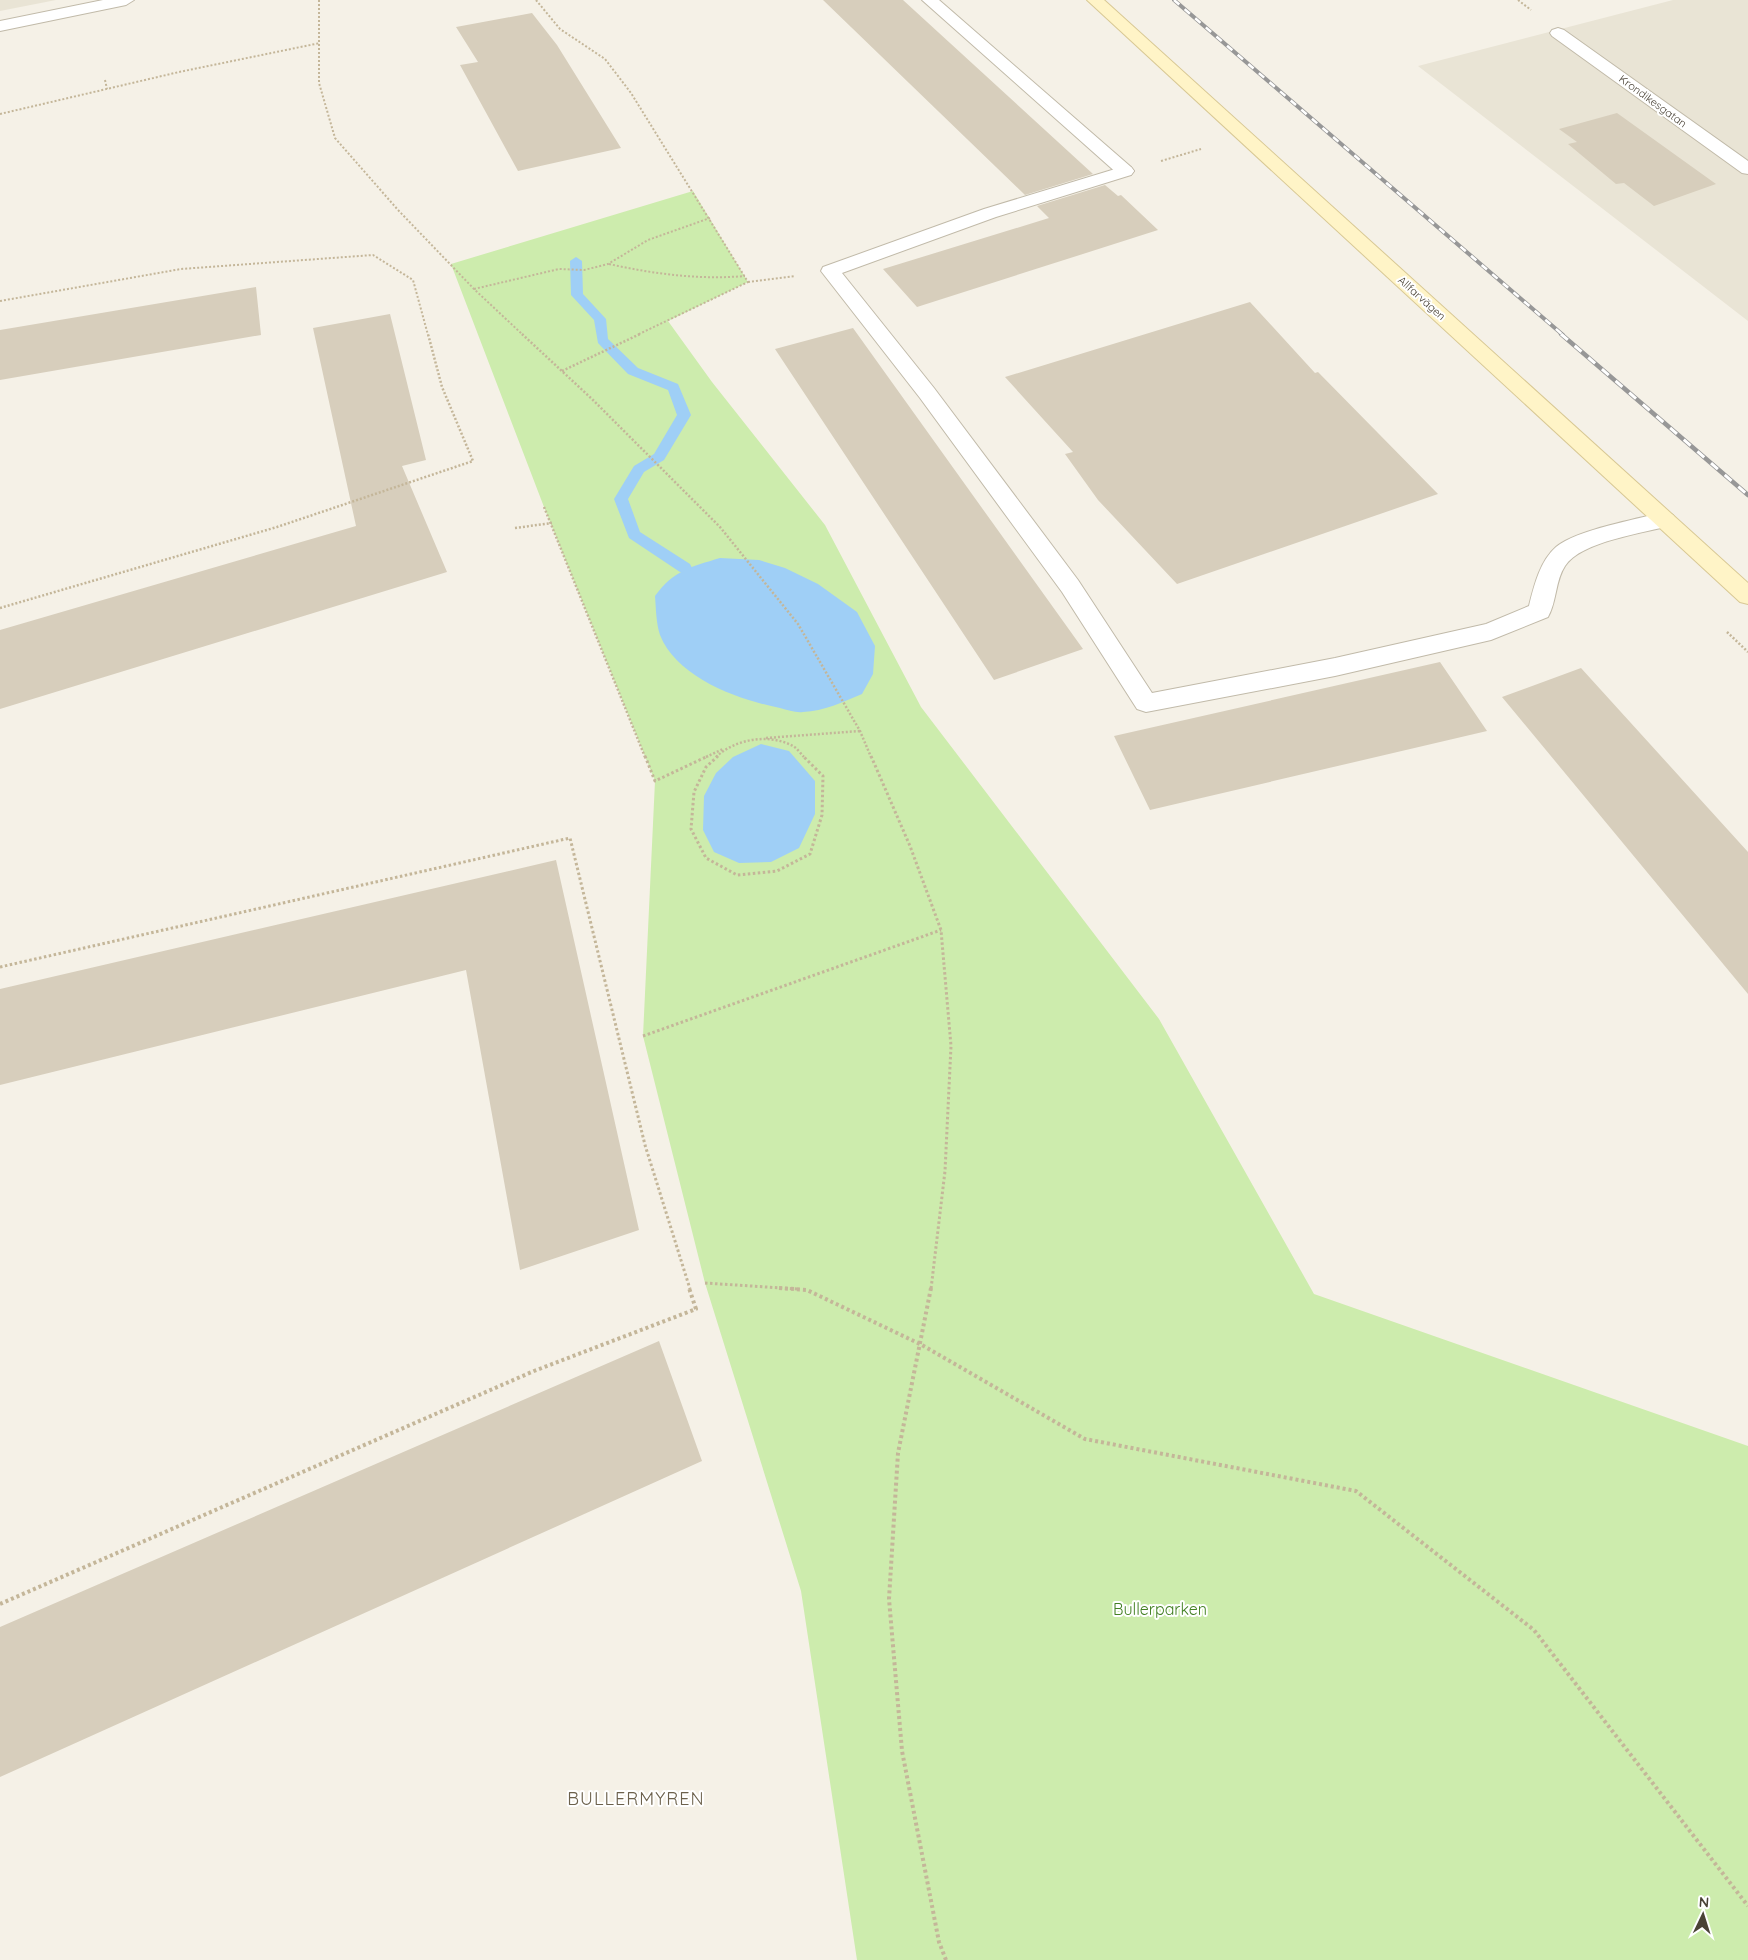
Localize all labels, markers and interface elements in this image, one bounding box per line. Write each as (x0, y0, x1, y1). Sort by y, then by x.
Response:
street label: Krondikesgatan (1616, 72, 1690, 130)
street label: Allfarvägen (1395, 273, 1449, 323)
park label: Bullerparken (1113, 1599, 1207, 1619)
district label: BULLERMYREN (567, 1787, 705, 1810)
north arrow (1678, 1890, 1728, 1940)
text: N (1698, 1893, 1710, 1911)

